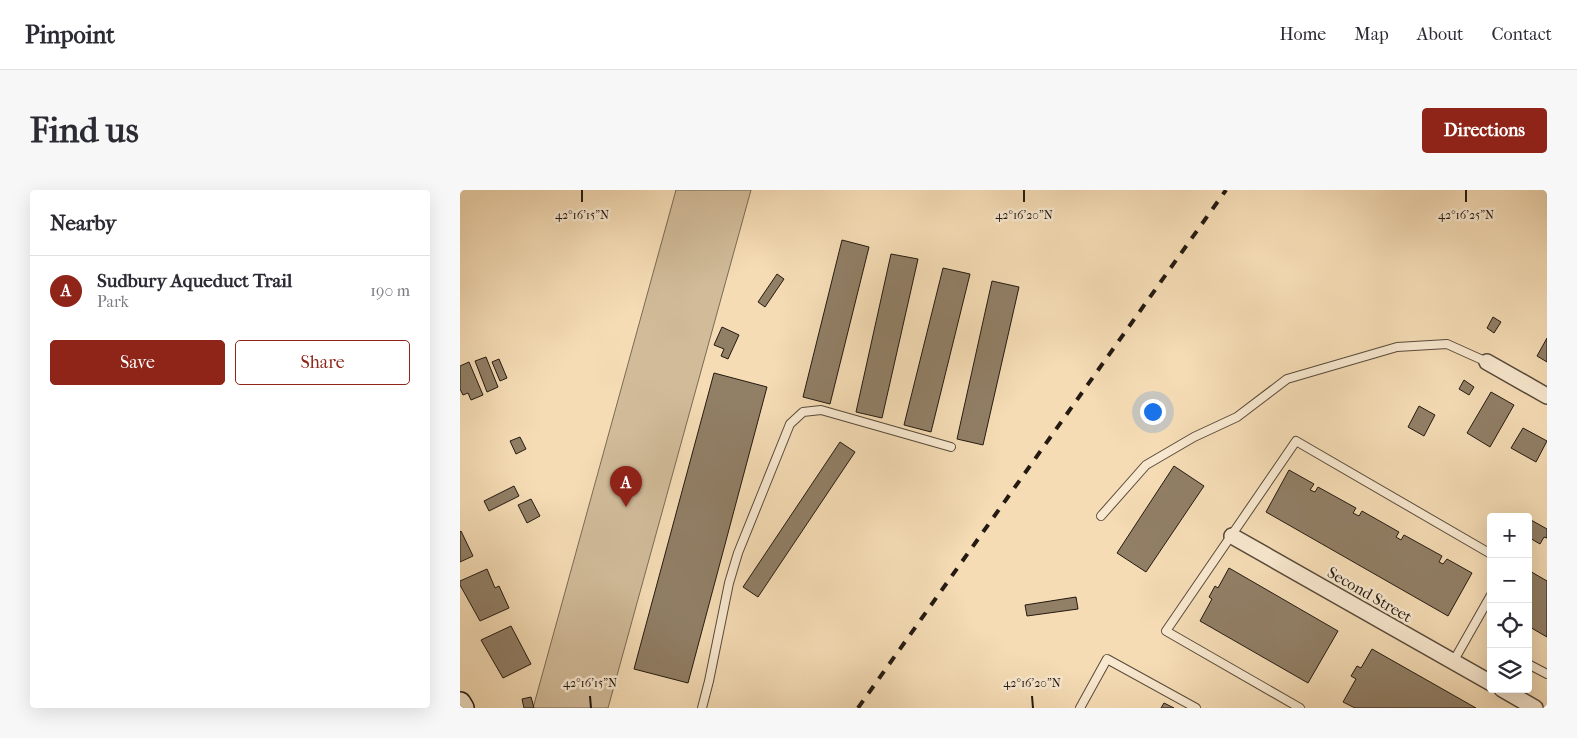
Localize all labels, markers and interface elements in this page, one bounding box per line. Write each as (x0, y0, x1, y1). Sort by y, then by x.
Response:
text: Pinpoint (25, 21, 115, 49)
text: Home (1279, 24, 1326, 45)
text: Map (1354, 24, 1389, 45)
text: About (1417, 24, 1463, 45)
text: Contact (1491, 24, 1552, 45)
button: Directions (1422, 108, 1547, 153)
text: Find us (30, 110, 139, 151)
text: 42°16'15"N (555, 208, 609, 222)
text: 42°16'20"N (995, 208, 1053, 222)
text: 42°16'25"N (1438, 208, 1494, 222)
text: Nearby (50, 211, 116, 235)
text: Sudbury Aqueduct Trail (97, 270, 292, 292)
text: A (61, 281, 71, 300)
text: 190 m (370, 281, 410, 300)
text: Park (97, 292, 129, 311)
button: Save (50, 340, 225, 385)
button: Share (235, 340, 410, 385)
your location (1140, 399, 1166, 425)
pin: A (610, 466, 642, 507)
map controls (1487, 513, 1532, 693)
button: + (1487, 513, 1532, 558)
button: − (1487, 558, 1532, 603)
street label: Second Street (1324, 562, 1416, 627)
button: locate (1487, 603, 1532, 648)
button: layers (1487, 648, 1532, 693)
text: 42°16'15"N (563, 676, 617, 690)
text: 42°16'20"N (1003, 676, 1061, 690)

